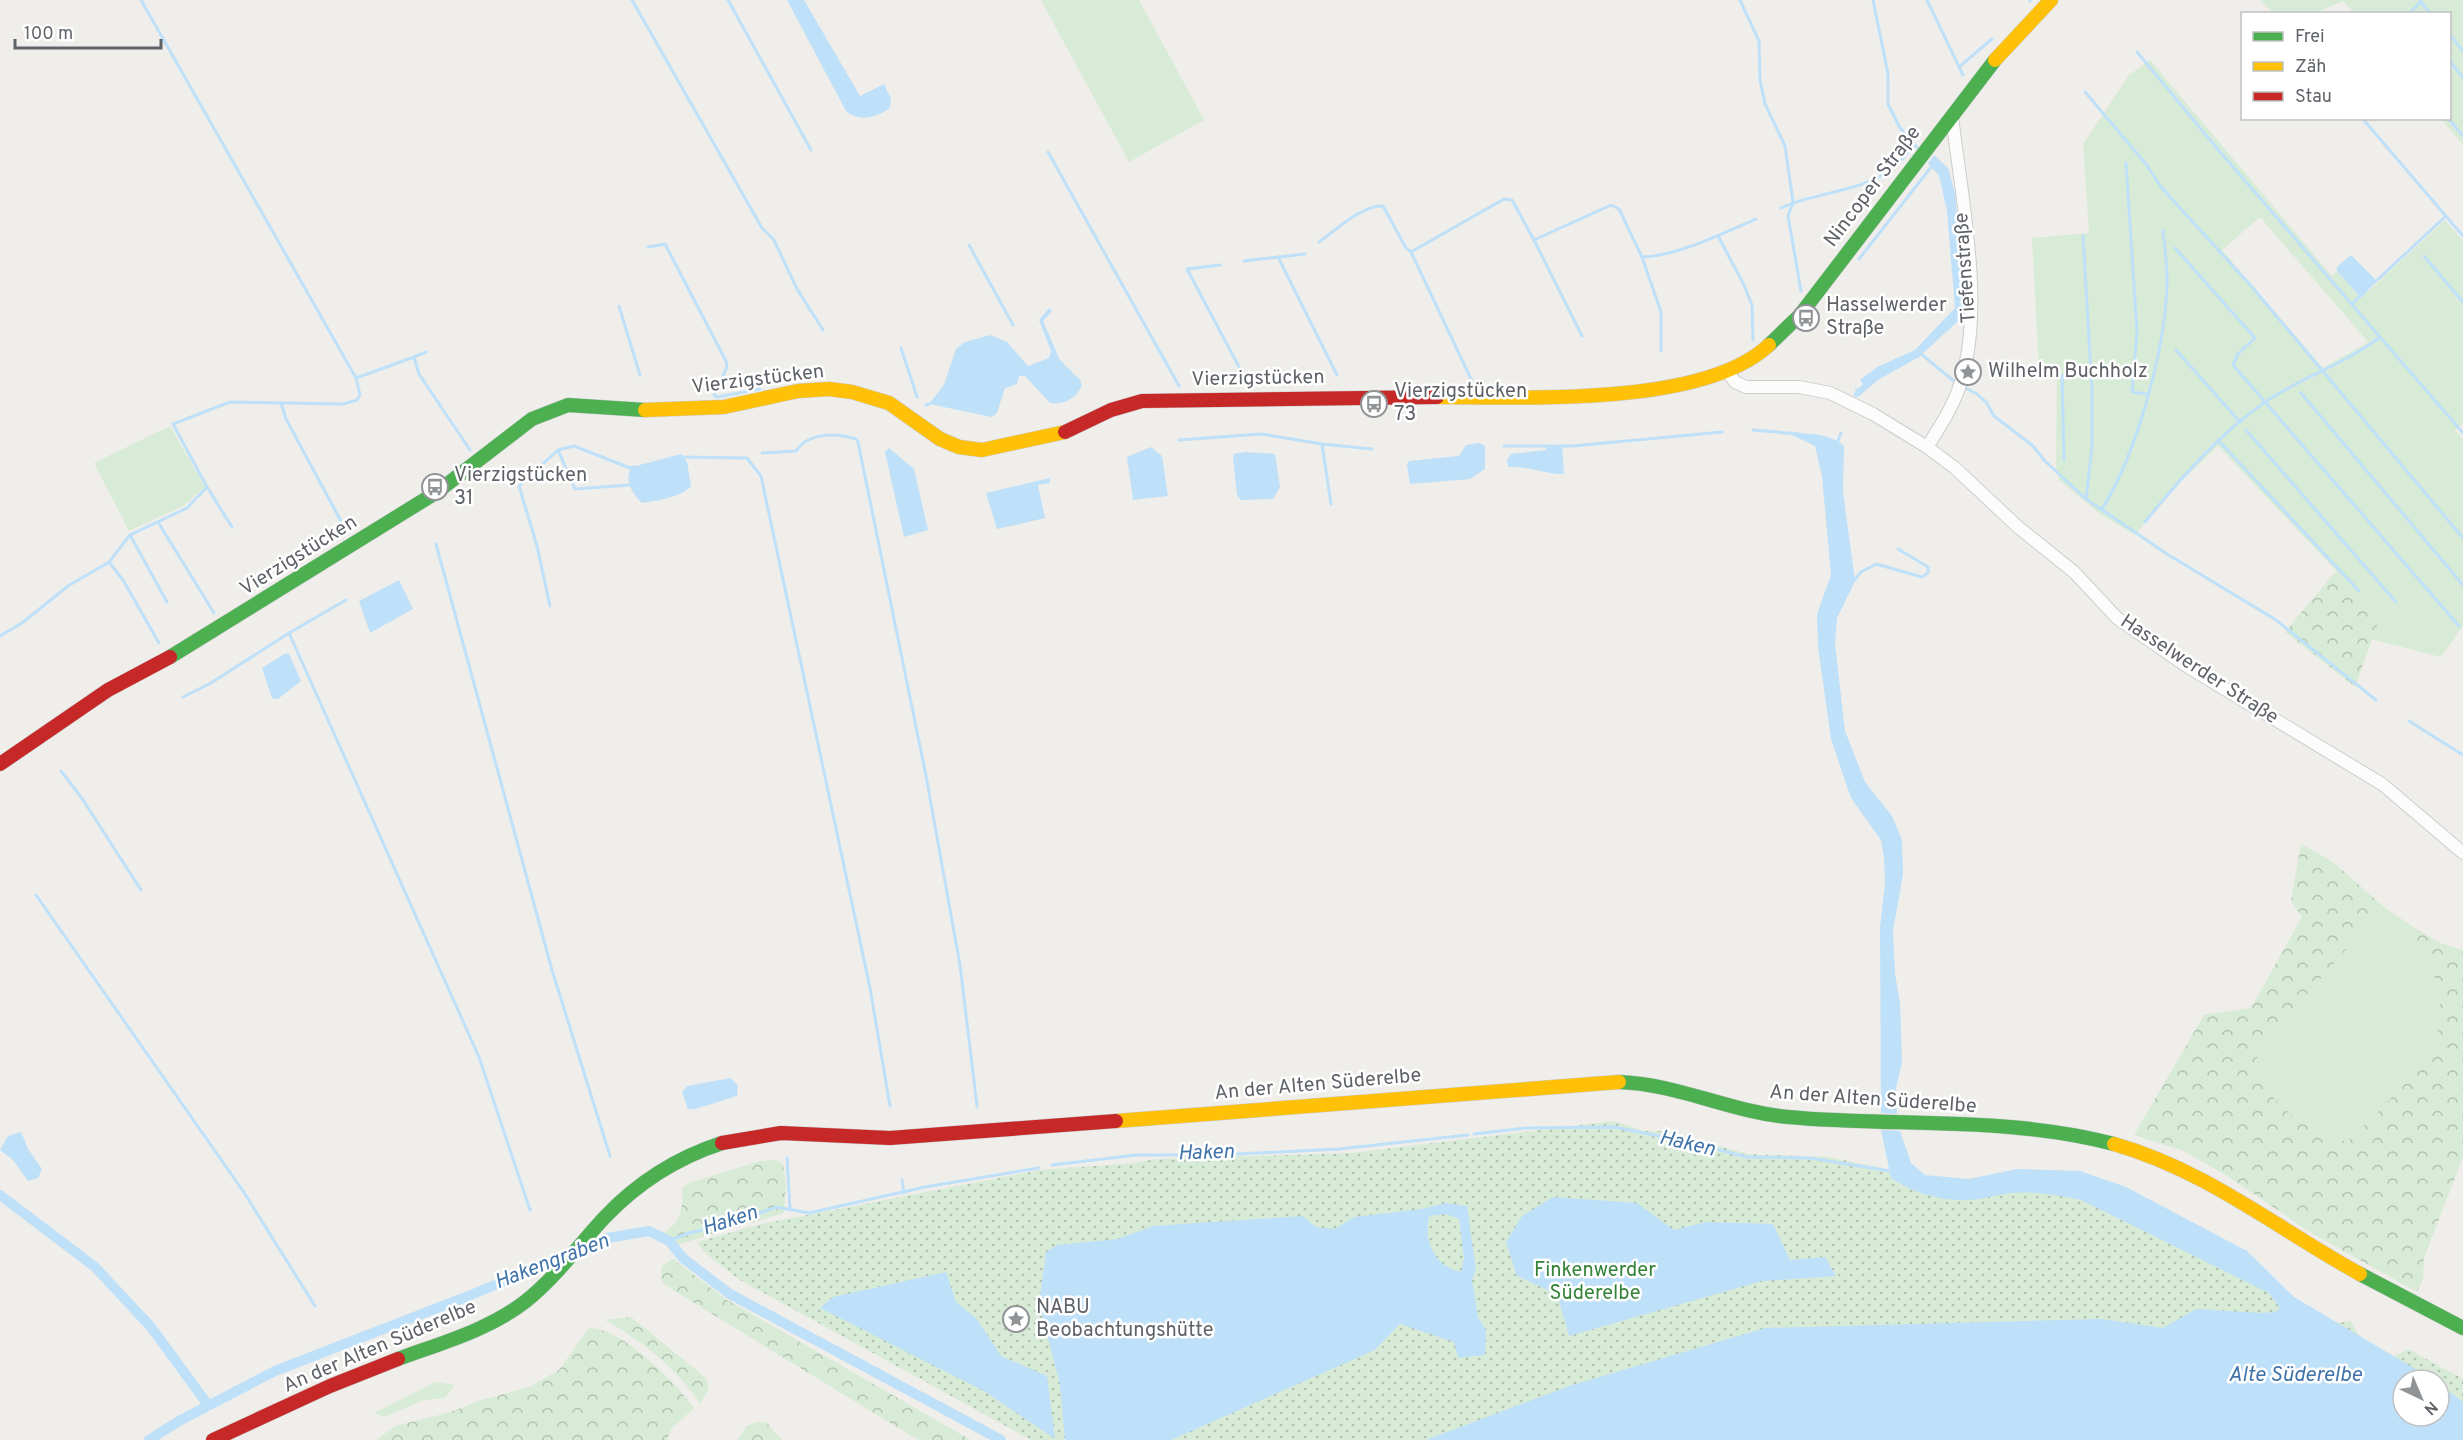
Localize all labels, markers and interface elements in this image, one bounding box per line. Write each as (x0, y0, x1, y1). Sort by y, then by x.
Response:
scale bar (15, 12, 160, 50)
legend (2241, 12, 2451, 120)
text: 100 m (24, 23, 73, 46)
text: Frei (2295, 26, 2325, 49)
text: Zäh (2295, 56, 2326, 79)
text: Stau (2295, 86, 2332, 109)
street label: Nincoper Straße (1819, 121, 1927, 253)
street label: Tiefenstraße (1949, 212, 1983, 324)
place label: Hasselwerder Straße (1826, 293, 1947, 342)
bus stop icon: Hasselwerder Straße (1791, 303, 1821, 333)
place icon: Wilhelm Buchholz (1953, 357, 1983, 387)
street label: Vierzigstücken (690, 359, 826, 401)
place label: Wilhelm Buchholz (1988, 359, 2148, 385)
street label: Vierzigstücken (1191, 365, 1325, 393)
place label: Vierzigstücken 73 (1394, 379, 1527, 428)
bus stop icon: Vierzigstücken 73 (1359, 389, 1389, 419)
place label: Vierzigstücken 31 (454, 463, 587, 512)
bus stop icon: Vierzigstücken 31 (420, 472, 450, 502)
street label: Vierzigstücken (236, 510, 362, 602)
street label: Hasselwerder Straße (2115, 609, 2283, 731)
street label: An der Alten Süderelbe (1213, 1063, 1423, 1107)
street label: An der Alten Süderelbe (1769, 1080, 1977, 1120)
water label: Haken (1656, 1124, 1718, 1164)
water label: Haken (1177, 1139, 1235, 1167)
water label: Haken (699, 1199, 762, 1243)
water label: Hakengraben (491, 1228, 614, 1296)
park label: Finkenwerder Süderelbe (1534, 1258, 1656, 1307)
street label: An der Alten Süderelbe (279, 1294, 481, 1400)
place label: NABU Beobachtungshütte (1036, 1295, 1213, 1344)
place icon: NABU Beobachtungshütte (1001, 1304, 1031, 1334)
water label: Alte Süderelbe (2228, 1362, 2363, 1389)
north arrow (2391, 1368, 2451, 1428)
text: N (2419, 1396, 2441, 1419)

